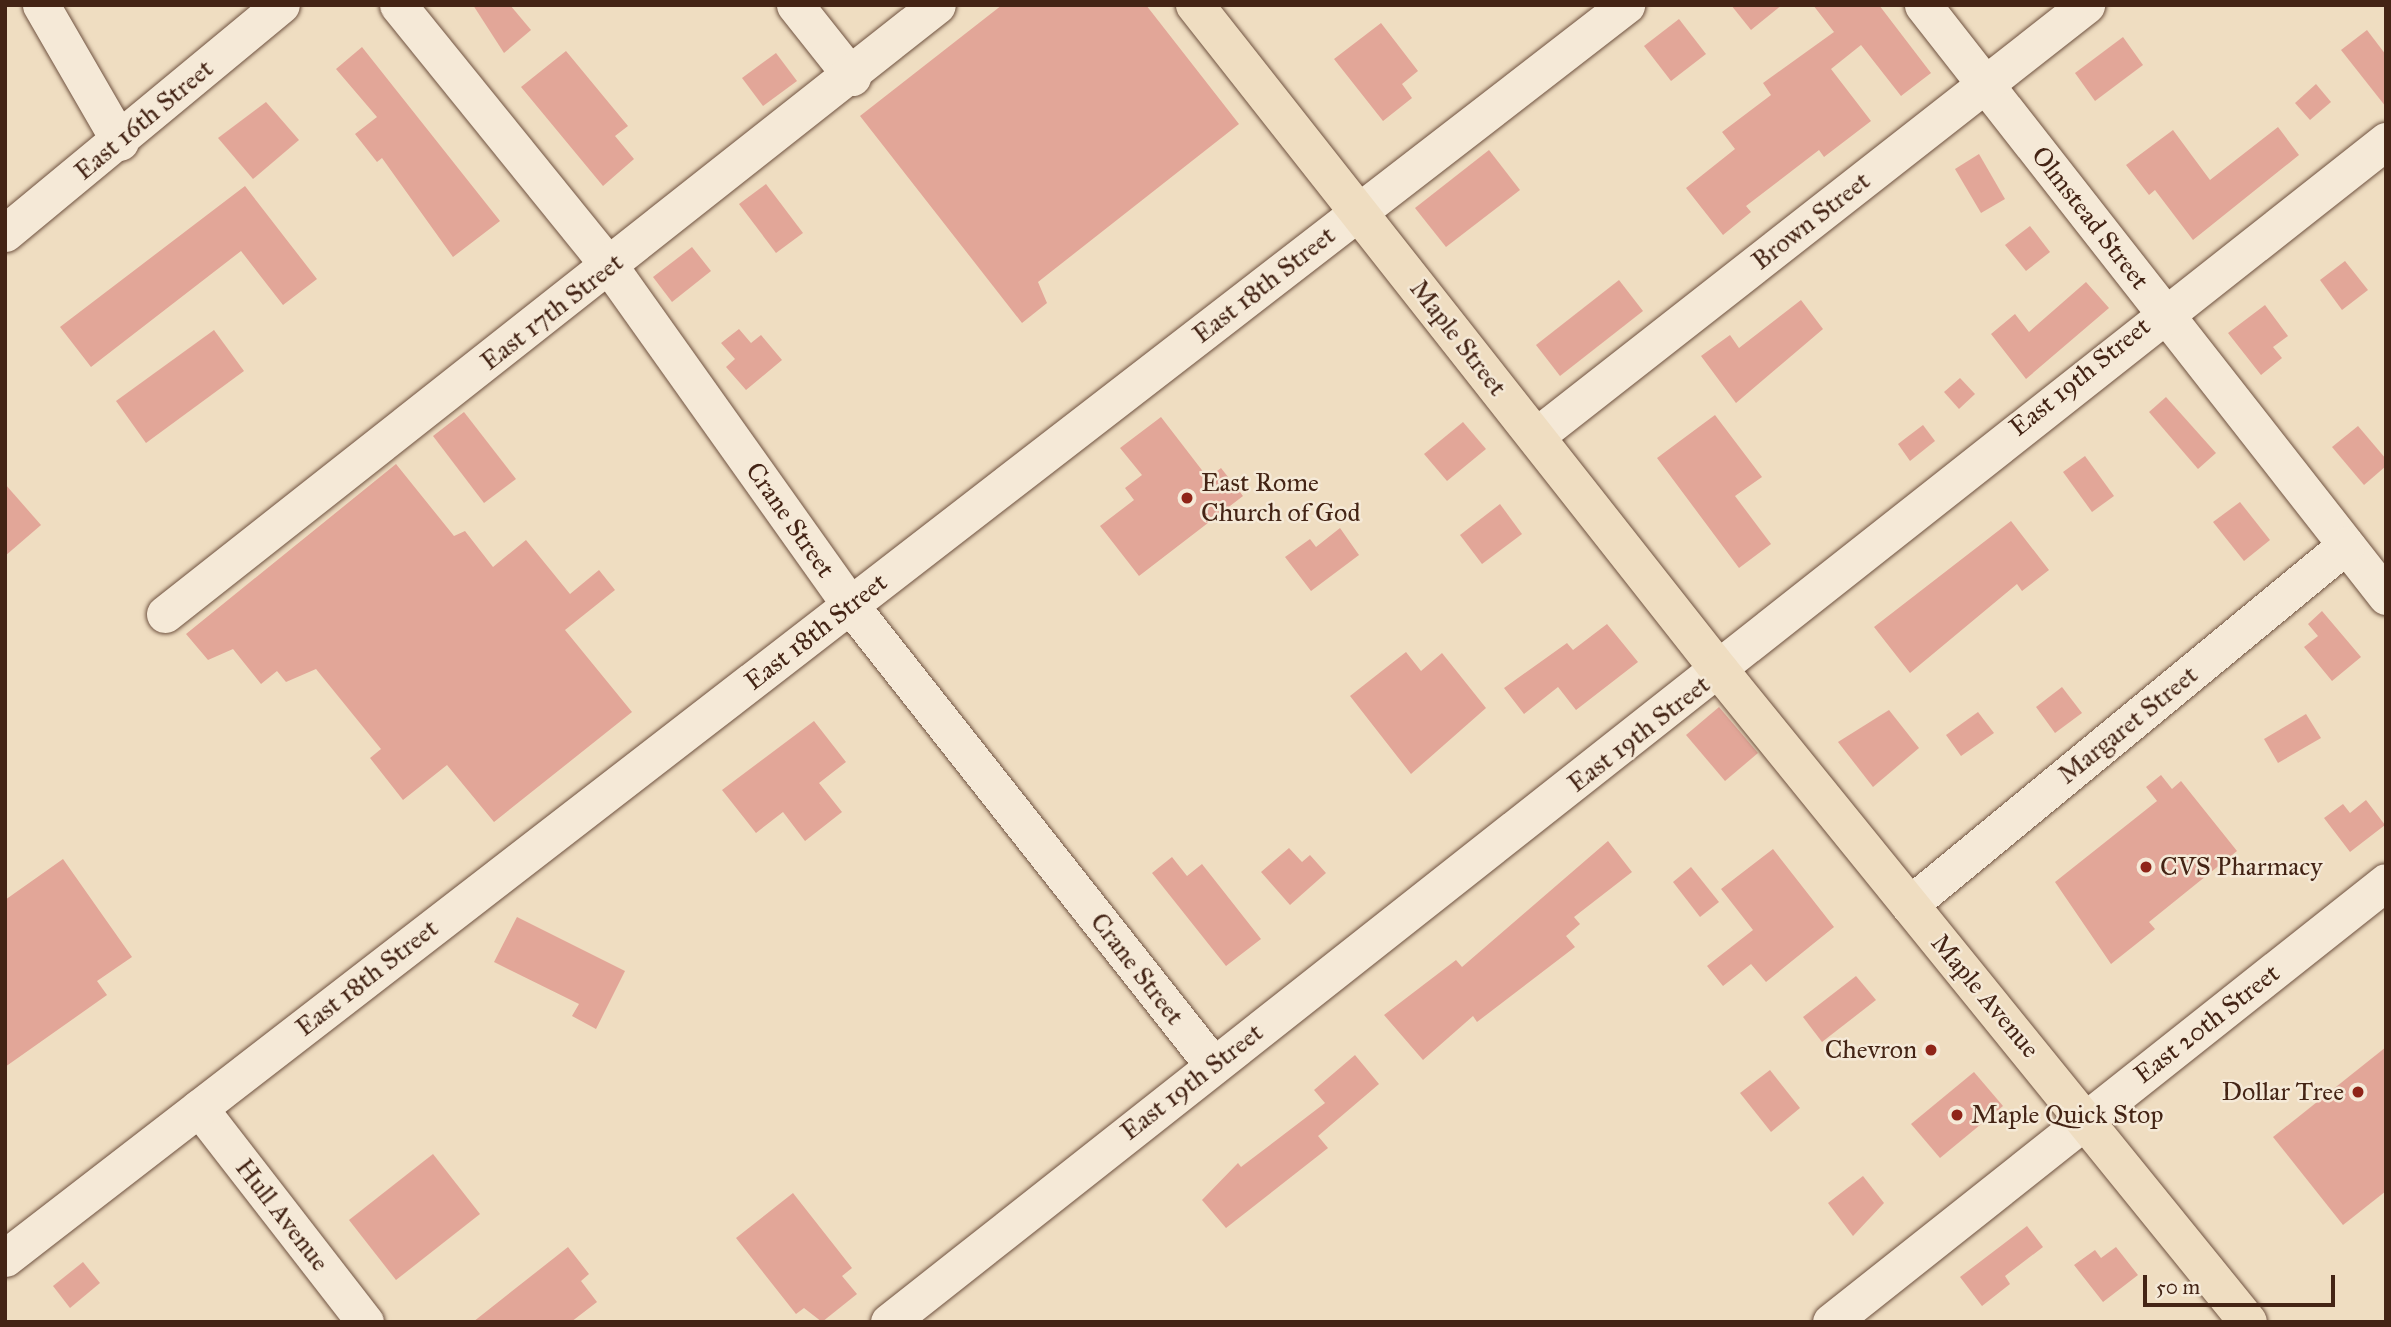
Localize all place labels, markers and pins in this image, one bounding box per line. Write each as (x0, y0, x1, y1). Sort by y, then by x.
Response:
place label: East Rome Church of God (1201, 467, 1360, 528)
marker: East Rome Church of God (1179, 490, 1195, 506)
place label: CVS Pharmacy (2160, 851, 2322, 883)
marker: CVS Pharmacy (2138, 859, 2154, 875)
place label: Chevron (1825, 1034, 1917, 1066)
marker: Chevron (1923, 1042, 1939, 1058)
place label: Dollar Tree (2221, 1076, 2344, 1108)
marker: Dollar Tree (2350, 1084, 2366, 1100)
place label: Maple Quick Stop (1971, 1099, 2163, 1131)
marker: Maple Quick Stop (1949, 1107, 1965, 1123)

